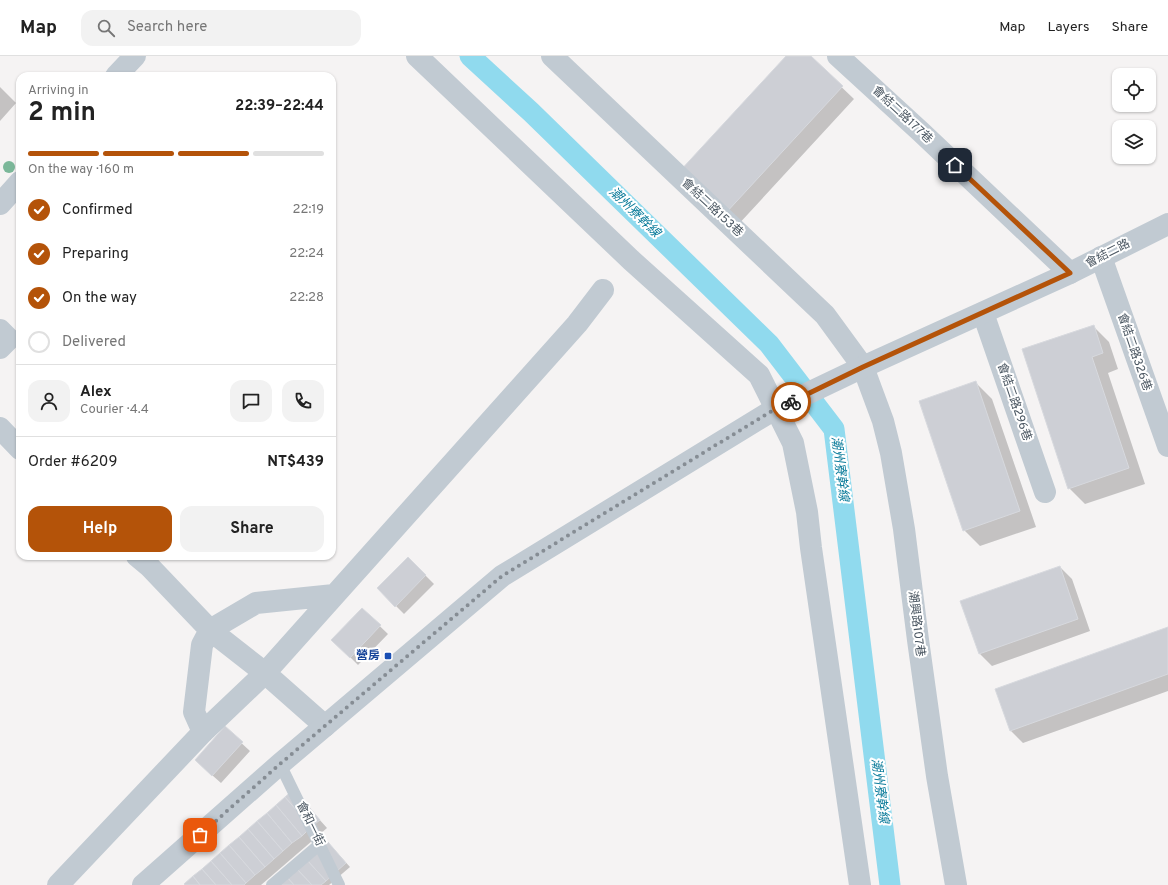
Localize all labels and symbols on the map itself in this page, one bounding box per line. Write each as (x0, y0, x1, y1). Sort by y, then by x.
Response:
street label: 會結二路177巷 (868, 83, 936, 147)
pin (938, 148, 972, 182)
street label: 會結二路153巷 (678, 175, 746, 241)
water label: 潮州寮幹線 (605, 184, 665, 243)
street label: 會結二路 (1083, 236, 1133, 272)
street label: 會結二路326巷 (1113, 311, 1155, 393)
street label: 會結二路296巷 (993, 361, 1035, 443)
courier (771, 382, 811, 422)
water label: 潮州寮幹線 (827, 436, 852, 504)
street label: 潮興路107巷 (904, 590, 928, 658)
place label: 營房 (356, 648, 380, 664)
marker: 營房 (383, 651, 393, 661)
water label: 潮州寮幹線 (867, 758, 892, 826)
street label: 會和一街 (292, 799, 328, 849)
pin (183, 818, 217, 852)

